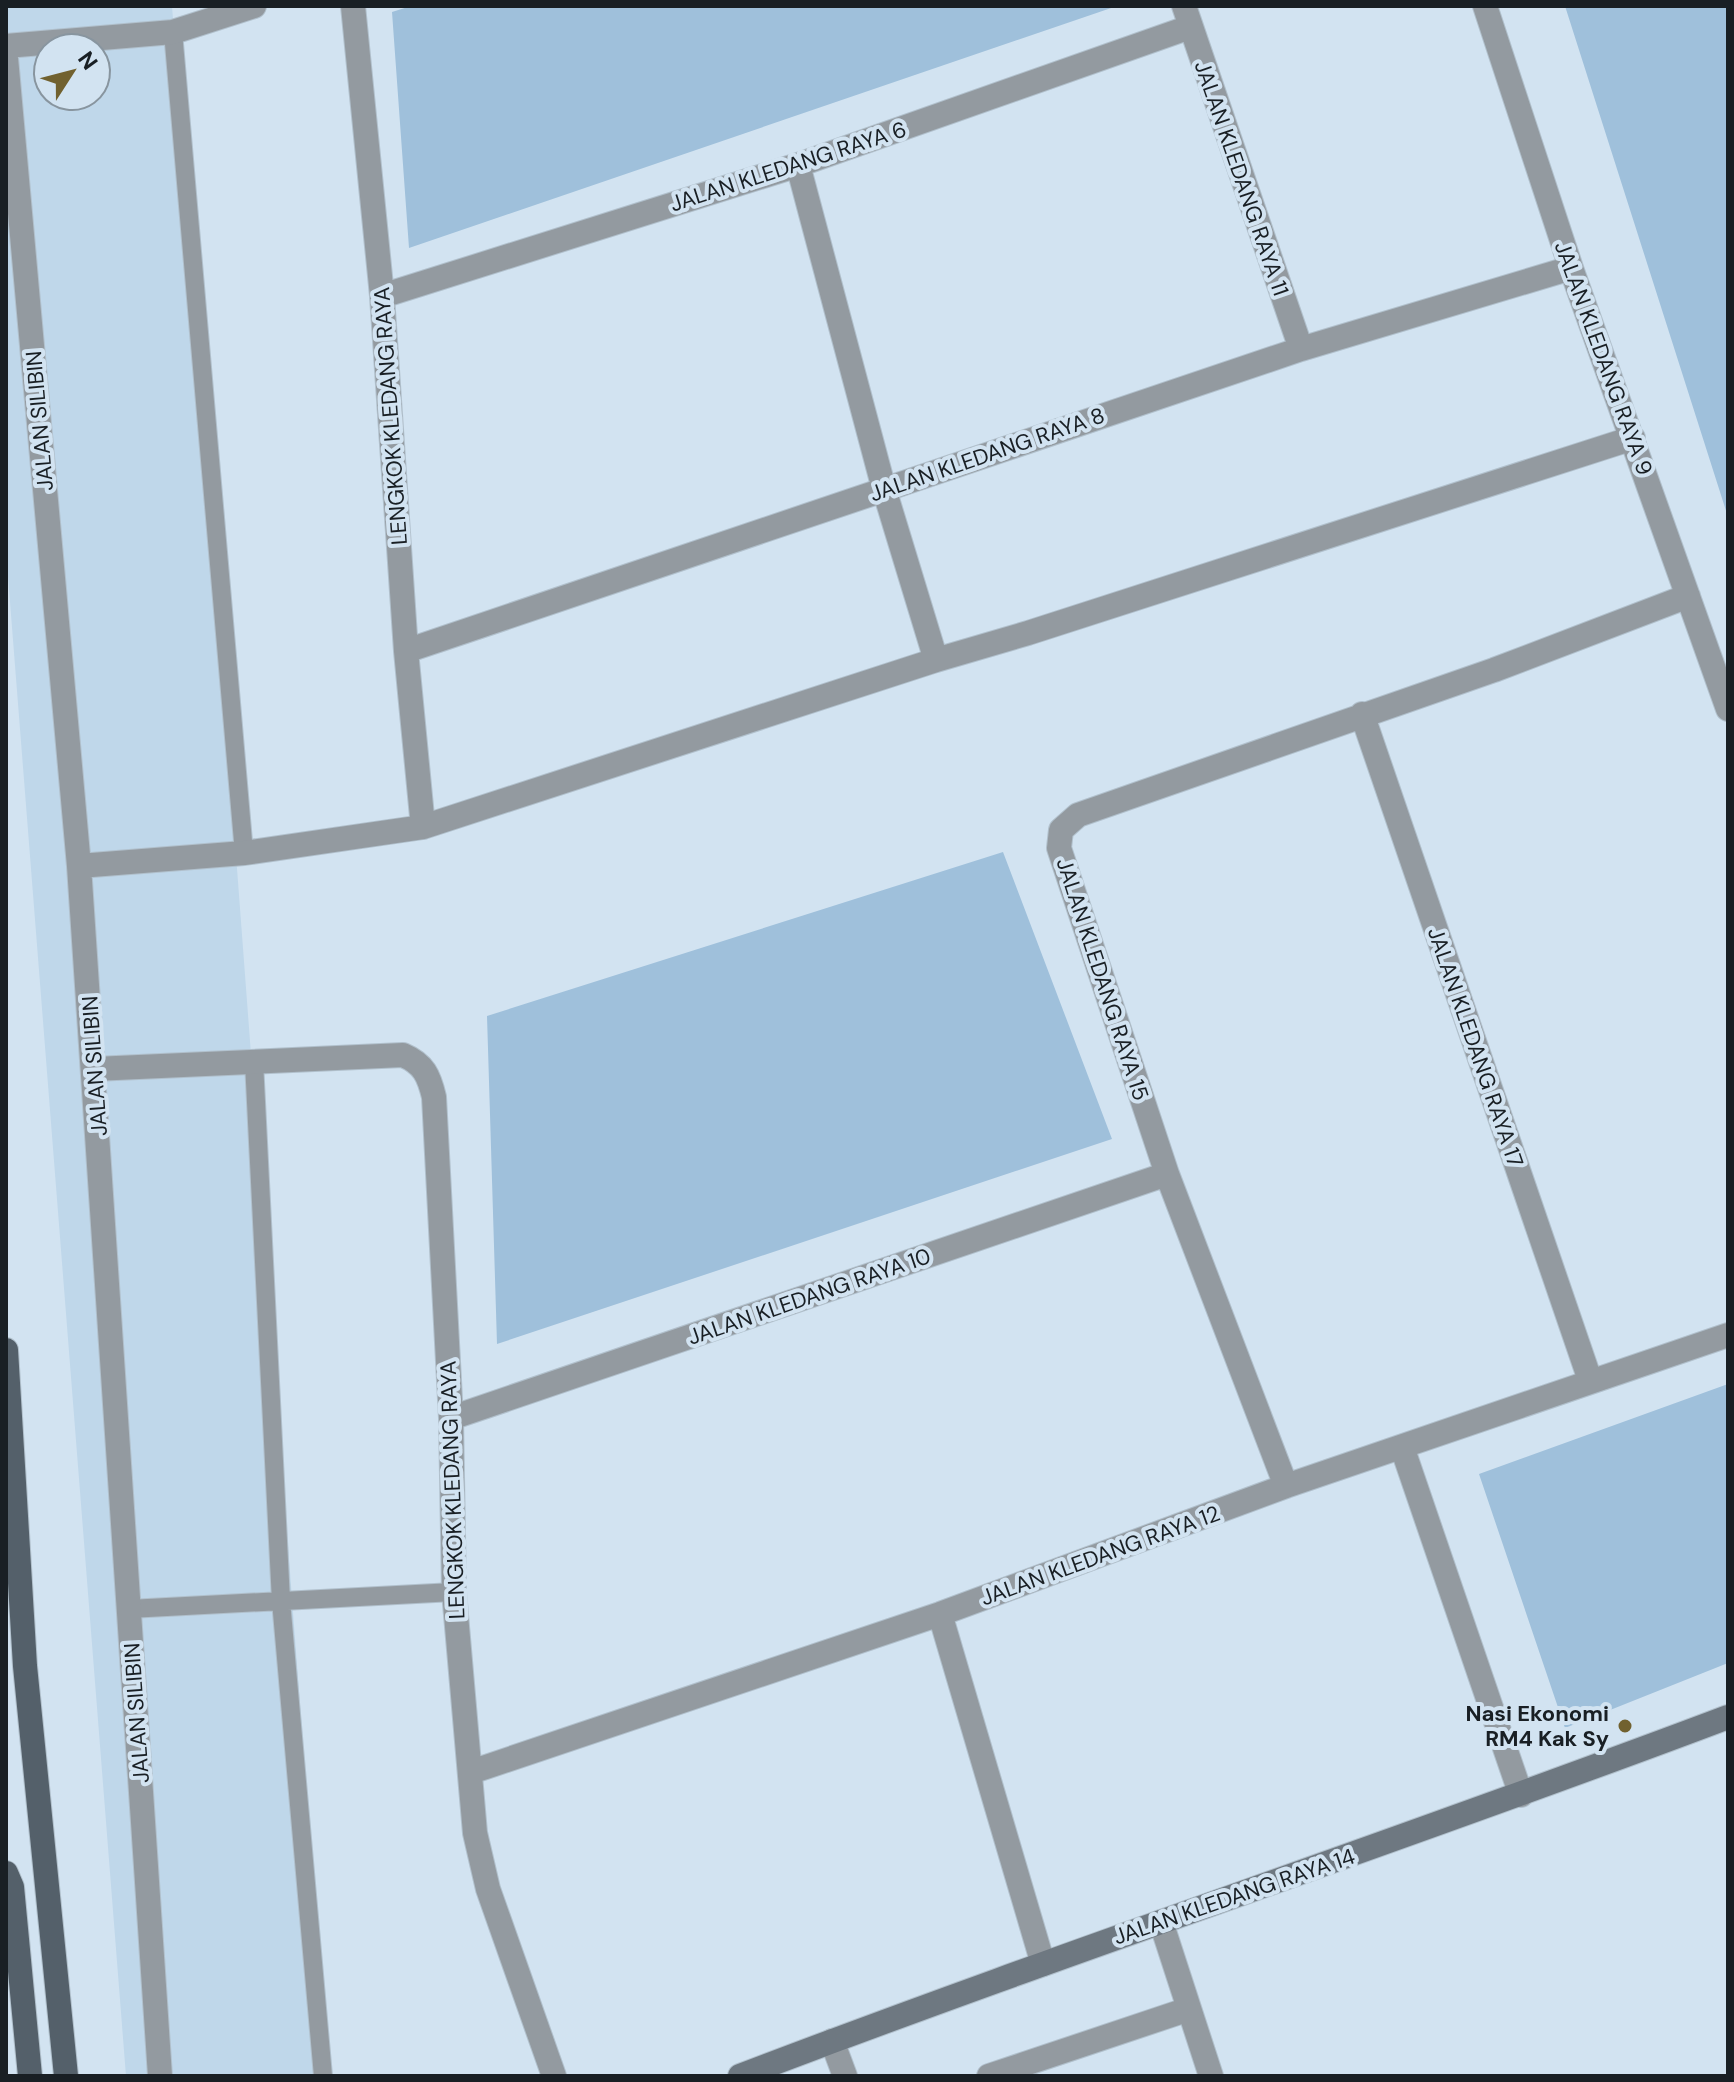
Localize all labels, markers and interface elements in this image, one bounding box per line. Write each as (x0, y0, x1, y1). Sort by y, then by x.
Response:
north arrow (32, 32, 112, 112)
text: N (71, 46, 104, 76)
street label: JALAN KLEDANG RAYA 11 (1188, 57, 1295, 300)
street label: JALAN KLEDANG RAYA 6 (666, 115, 910, 218)
street label: JALAN KLEDANG RAYA 9 (1548, 237, 1659, 479)
street label: LENGKOK KLEDANG RAYA (367, 286, 414, 546)
street label: JALAN SILIBIN (19, 350, 60, 492)
street label: JALAN KLEDANG RAYA 8 (866, 401, 1108, 508)
street label: JALAN KLEDANG RAYA 15 (1050, 854, 1155, 1104)
street label: JALAN KLEDANG RAYA 17 (1421, 923, 1530, 1171)
street label: JALAN SILIBIN (75, 995, 114, 1137)
street label: JALAN KLEDANG RAYA 10 (684, 1241, 934, 1352)
street label: LENGKOK KLEDANG RAYA (433, 1360, 472, 1620)
street label: JALAN KLEDANG RAYA 12 (976, 1499, 1224, 1612)
street label: JALAN SILIBIN (117, 1642, 156, 1784)
place label: Nasi Ekonomi RM4 Kak Sy (1465, 1699, 1609, 1753)
marker: Nasi Ekonomi RM4 Kak Sy (1616, 1717, 1634, 1735)
street label: JALAN KLEDANG RAYA 14 (1110, 1842, 1359, 1951)

